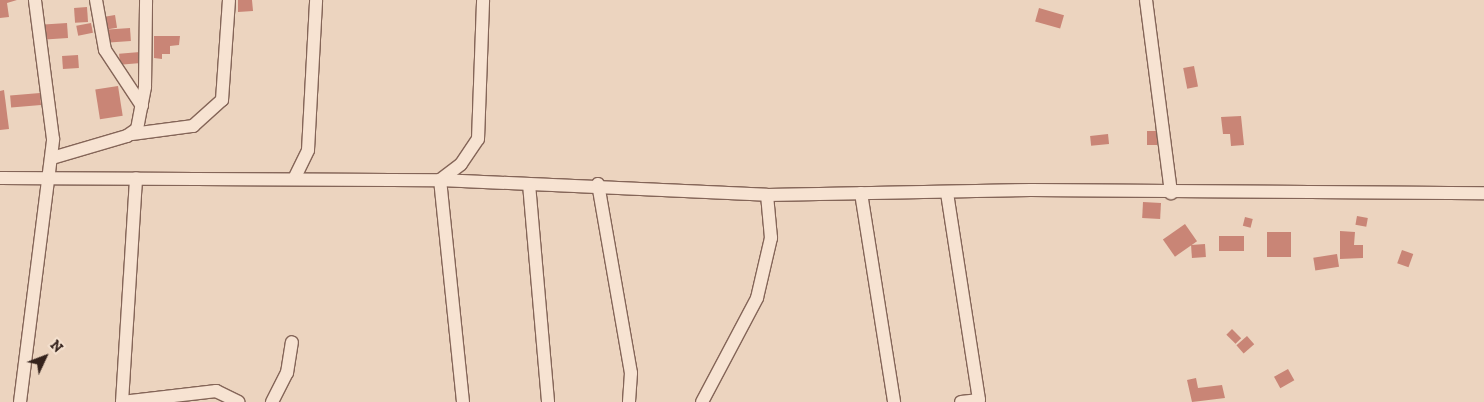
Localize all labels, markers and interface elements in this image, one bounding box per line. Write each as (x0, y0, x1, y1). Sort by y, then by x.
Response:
north arrow (20, 332, 70, 382)
text: N (46, 337, 66, 356)

